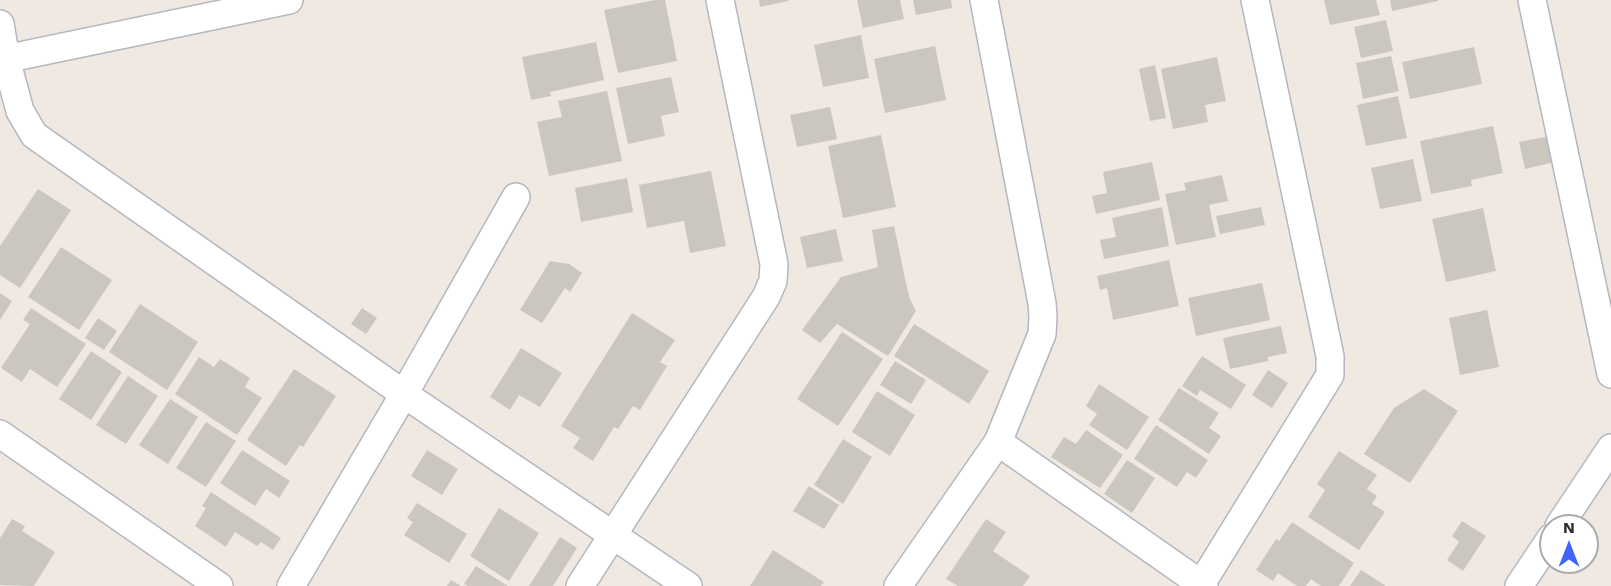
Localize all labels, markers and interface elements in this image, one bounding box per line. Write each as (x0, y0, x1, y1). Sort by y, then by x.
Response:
north arrow (1539, 514, 1599, 574)
text: N (1563, 518, 1575, 537)

